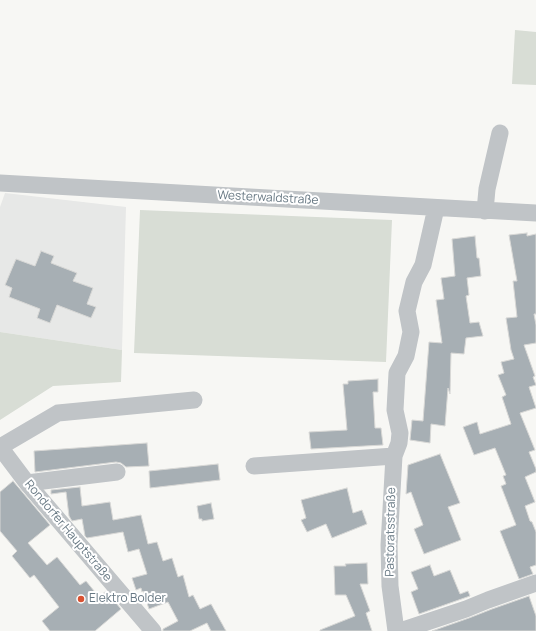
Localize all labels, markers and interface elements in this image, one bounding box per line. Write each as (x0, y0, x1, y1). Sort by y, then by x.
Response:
street label: Westerwaldstraße (217, 188, 319, 208)
street label: Rondorfer Hauptstraße (21, 477, 115, 585)
street label: Pastoratsstraße (383, 487, 399, 577)
place label: Elektro Bolder (89, 592, 166, 606)
marker: Elektro Bolder (76, 594, 86, 604)

